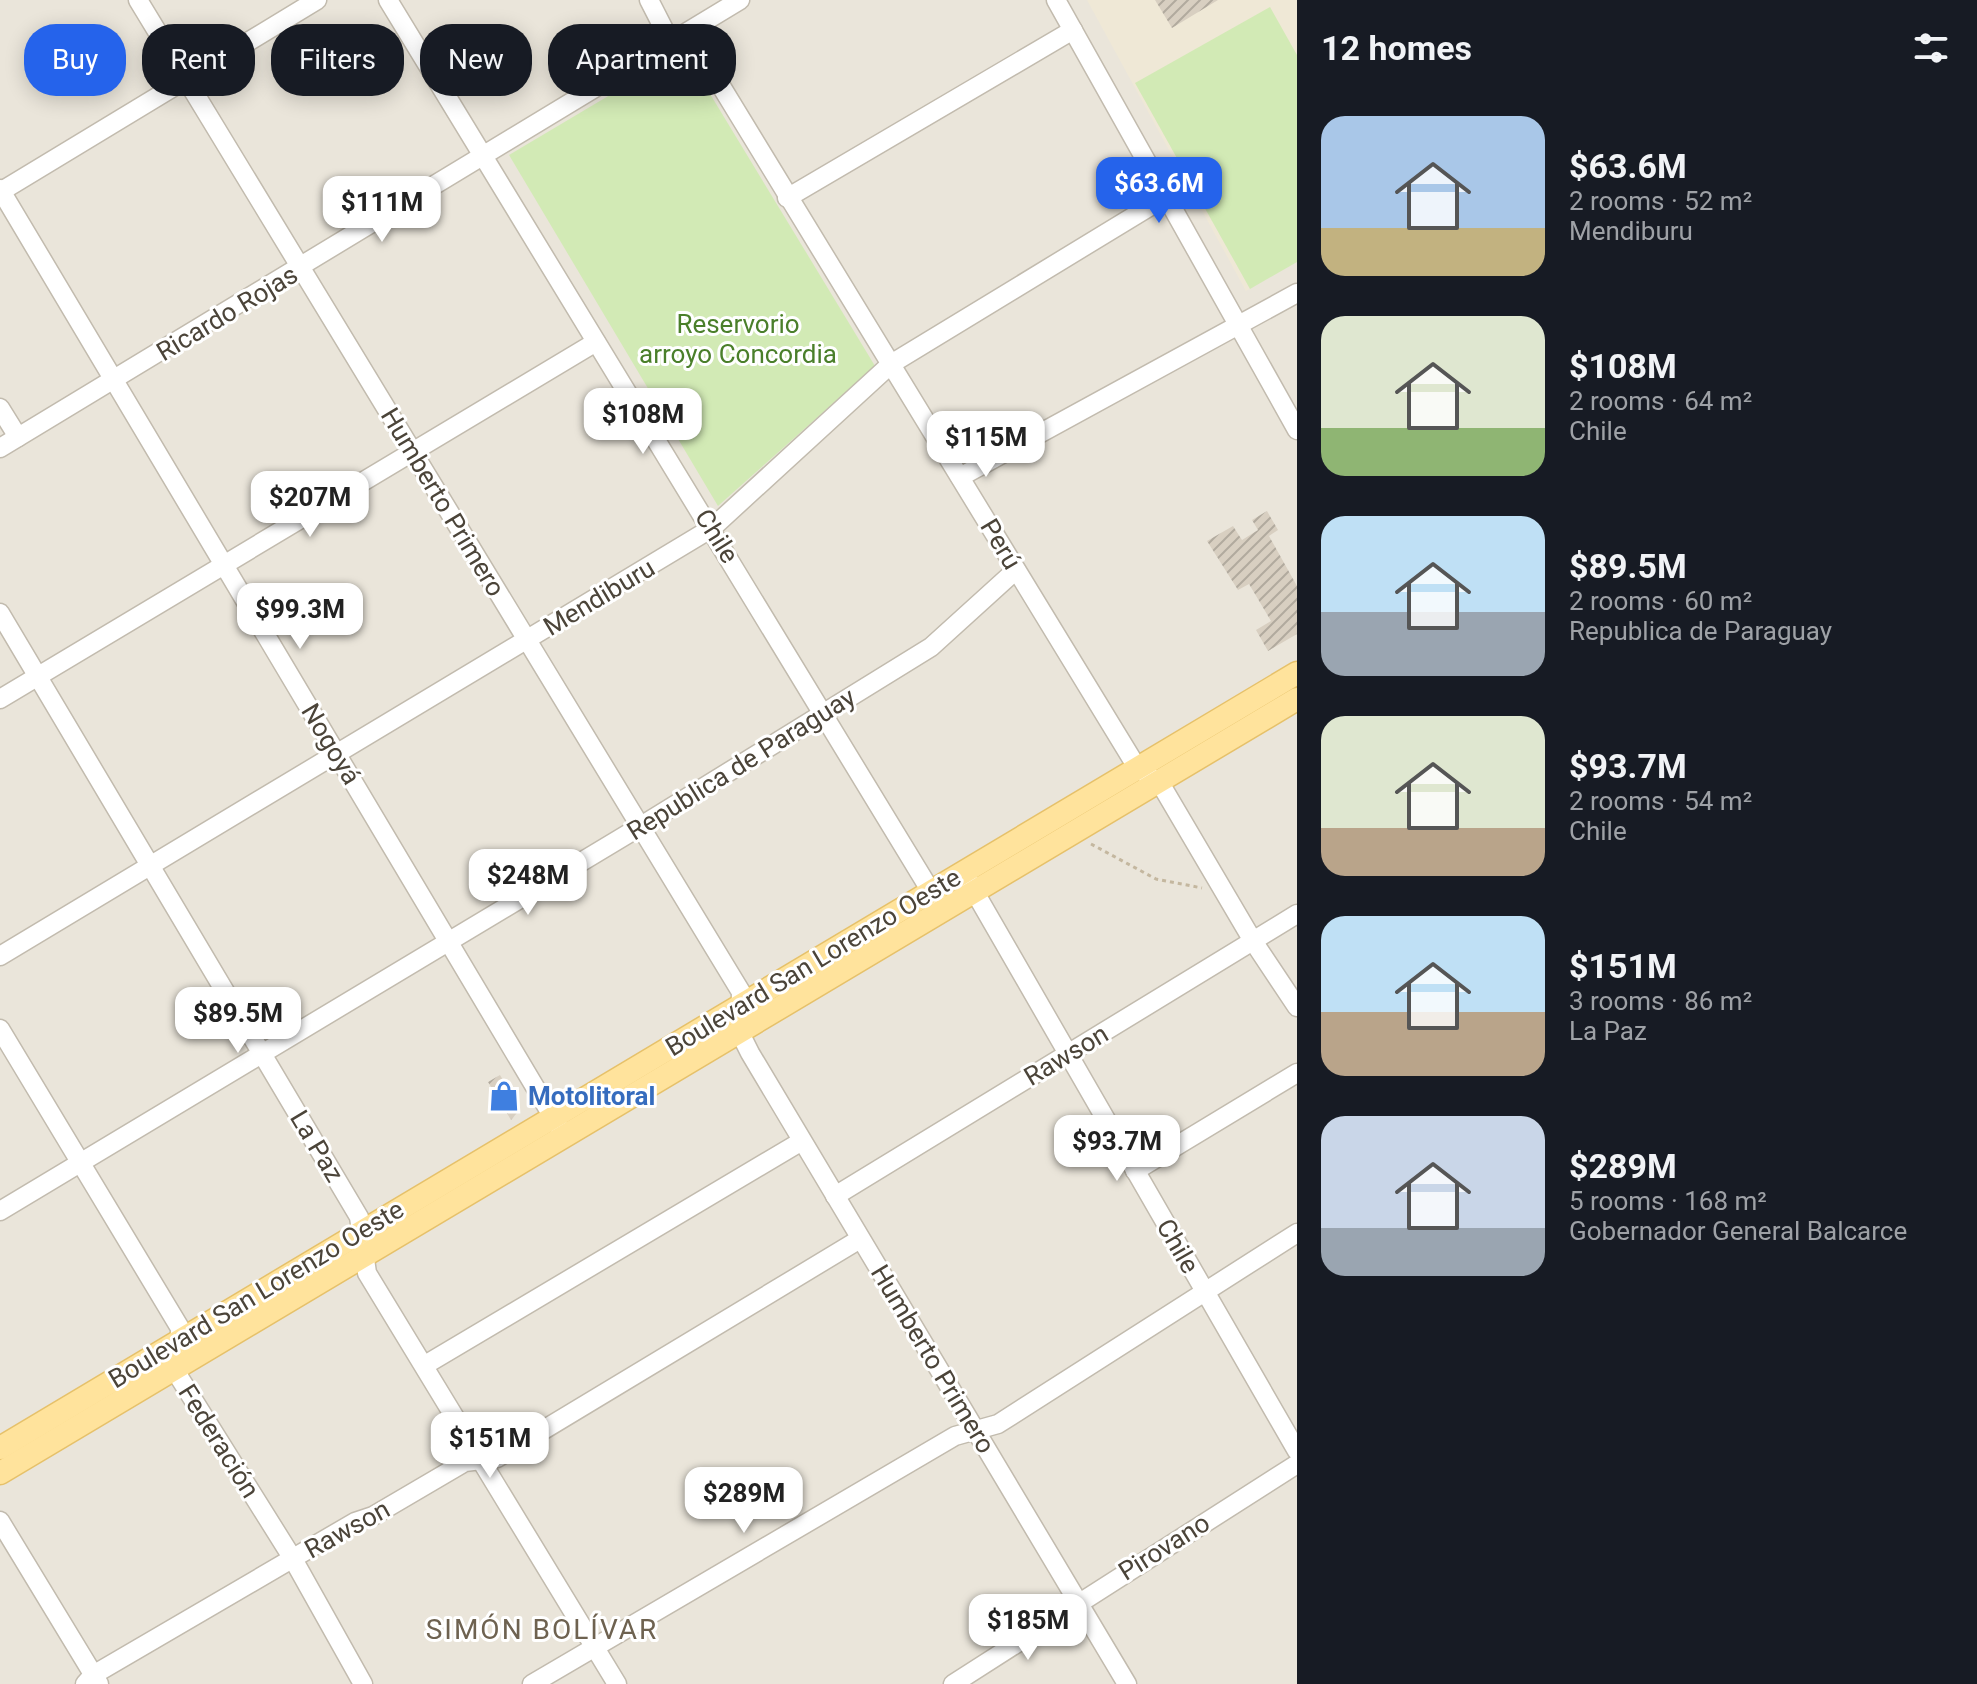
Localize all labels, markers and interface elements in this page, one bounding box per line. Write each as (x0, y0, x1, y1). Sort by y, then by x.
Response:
chip: Buy (24, 24, 126, 96)
chip: Rent (142, 24, 255, 96)
chip: Filters (271, 24, 404, 96)
chip: New (420, 24, 532, 96)
chip: Apartment (548, 24, 736, 96)
icon: filters (1909, 26, 1953, 70)
text: 12 homes (1321, 28, 1472, 68)
text: $63.6M (1569, 146, 1687, 186)
icon: home (1385, 148, 1481, 244)
pin: $63.6M (1094, 157, 1224, 225)
text: $63.6M (1114, 168, 1204, 198)
pin: $111M (326, 176, 438, 244)
text: 2 rooms · 52 m² (1569, 186, 1752, 216)
text: $111M (341, 187, 423, 217)
text: Mendiburu (1569, 216, 1693, 246)
street label: Ricardo Rojas (151, 259, 303, 367)
park label: Reservorio arroyo Concordia (639, 309, 837, 369)
text: $108M (1569, 346, 1677, 386)
icon: home (1385, 348, 1481, 444)
text: 2 rooms · 64 m² (1569, 386, 1752, 416)
pin: $108M (587, 388, 699, 456)
text: $108M (602, 399, 684, 429)
street label: Humberto Primero (375, 402, 511, 602)
pin: $115M (930, 411, 1042, 479)
text: Chile (1569, 416, 1627, 446)
text: $115M (945, 422, 1027, 452)
pin: $207M (254, 471, 366, 539)
text: $207M (269, 482, 351, 512)
street label: Chile (689, 504, 745, 568)
street label: Perú (974, 513, 1028, 575)
text: $89.5M (1569, 546, 1687, 586)
icon: home (1385, 548, 1481, 644)
street label: Mendiburu (538, 552, 660, 642)
pin: $99.3M (235, 583, 365, 651)
text: 2 rooms · 60 m² (1569, 586, 1752, 616)
text: $99.3M (255, 594, 345, 624)
text: Republica de Paraguay (1569, 616, 1832, 646)
street label: Republica de Paraguay (621, 682, 861, 846)
street label: Nogoyá (295, 698, 367, 790)
text: $93.7M (1569, 746, 1687, 786)
icon: home (1385, 748, 1481, 844)
text: 2 rooms · 54 m² (1569, 786, 1752, 816)
text: Chile (1569, 816, 1627, 846)
pin: $248M (472, 849, 584, 917)
text: $248M (487, 860, 569, 890)
street label: Boulevard San Lorenzo Oeste (660, 862, 966, 1062)
text: $151M (1569, 946, 1677, 986)
icon: home (1385, 948, 1481, 1044)
text: 3 rooms · 86 m² (1569, 986, 1752, 1016)
pin: $89.5M (173, 987, 303, 1055)
text: $89.5M (193, 998, 283, 1028)
text: La Paz (1569, 1016, 1647, 1046)
street label: Rawson (1019, 1018, 1113, 1092)
shop icon: Motolitoral (487, 1079, 521, 1113)
place label: Motolitoral (528, 1081, 655, 1111)
street label: La Paz (284, 1105, 350, 1187)
pin: $93.7M (1052, 1115, 1182, 1183)
text: $93.7M (1072, 1126, 1162, 1156)
text: $289M (1569, 1146, 1677, 1186)
icon: home (1385, 1148, 1481, 1244)
text: 5 rooms · 168 m² (1569, 1186, 1767, 1216)
street label: Boulevard San Lorenzo Oeste (103, 1194, 409, 1394)
street label: Chile (1151, 1214, 1205, 1278)
text: Gobernador General Balcarce (1569, 1216, 1907, 1246)
street label: Humberto Primero (865, 1259, 1001, 1459)
street label: Federación (172, 1379, 266, 1503)
pin: $151M (434, 1412, 546, 1480)
text: $151M (449, 1423, 531, 1453)
pin: $289M (688, 1467, 800, 1535)
text: $289M (703, 1478, 785, 1508)
street label: Rawson (299, 1494, 395, 1564)
street label: Pirovano (1113, 1507, 1215, 1587)
pin: $185M (972, 1594, 1084, 1662)
text: $185M (987, 1605, 1069, 1635)
district label: SIMÓN BOLÍVAR (426, 1613, 658, 1646)

